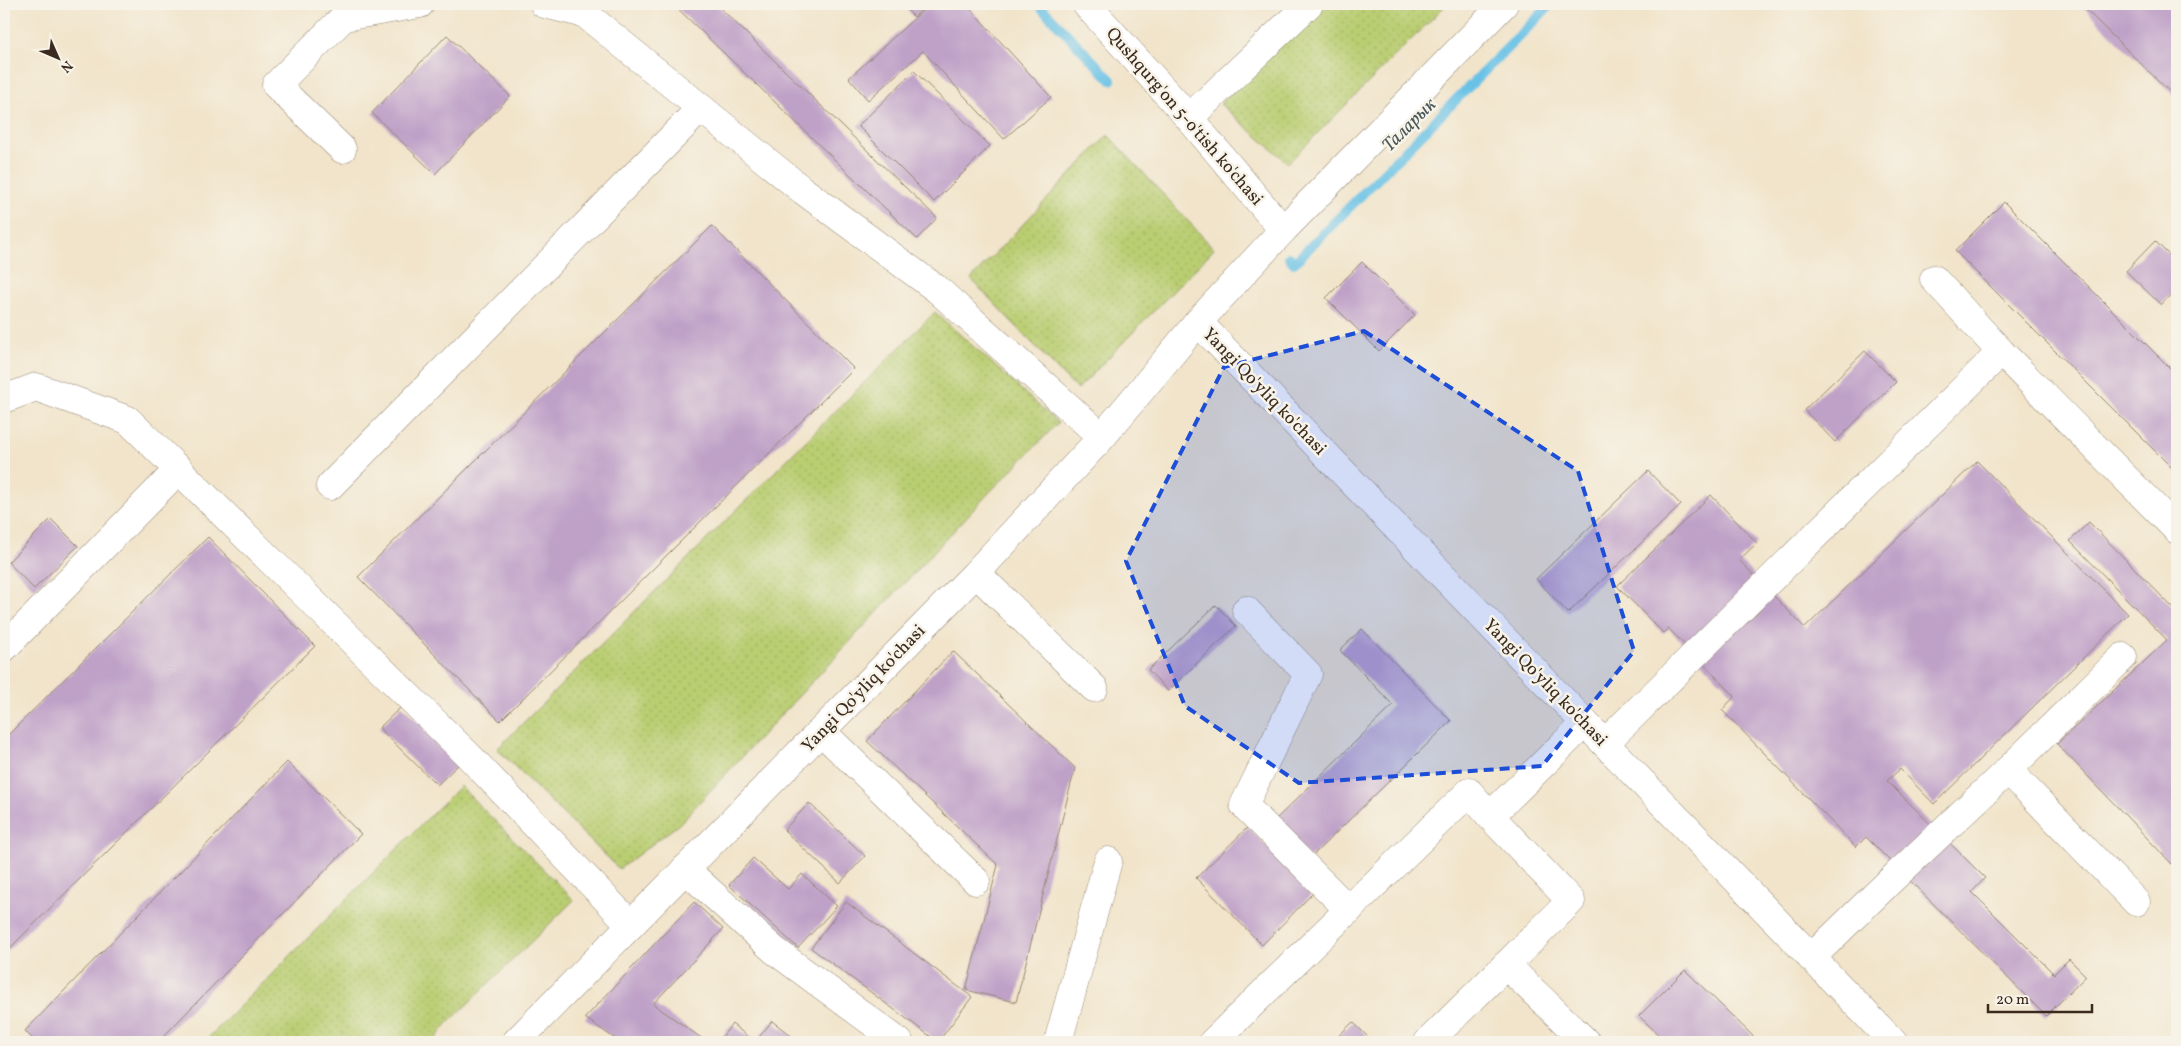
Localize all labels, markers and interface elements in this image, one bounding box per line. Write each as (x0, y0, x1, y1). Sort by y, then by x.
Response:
street label: Qushqurg'on 5-o'tish ko'chasi (1099, 22, 1268, 212)
north arrow (32, 32, 82, 82)
text: N (56, 56, 76, 76)
water label: Таларык (1377, 92, 1443, 158)
street label: Yangi Qo'yliq ko'chasi (1196, 323, 1332, 461)
street label: Yangi Qo'yliq ko'chasi (1477, 614, 1613, 752)
street label: Yangi Qo'yliq ko'chasi (796, 620, 932, 758)
scale bar (1988, 981, 2092, 1013)
text: 20 m (1996, 990, 2029, 1011)

